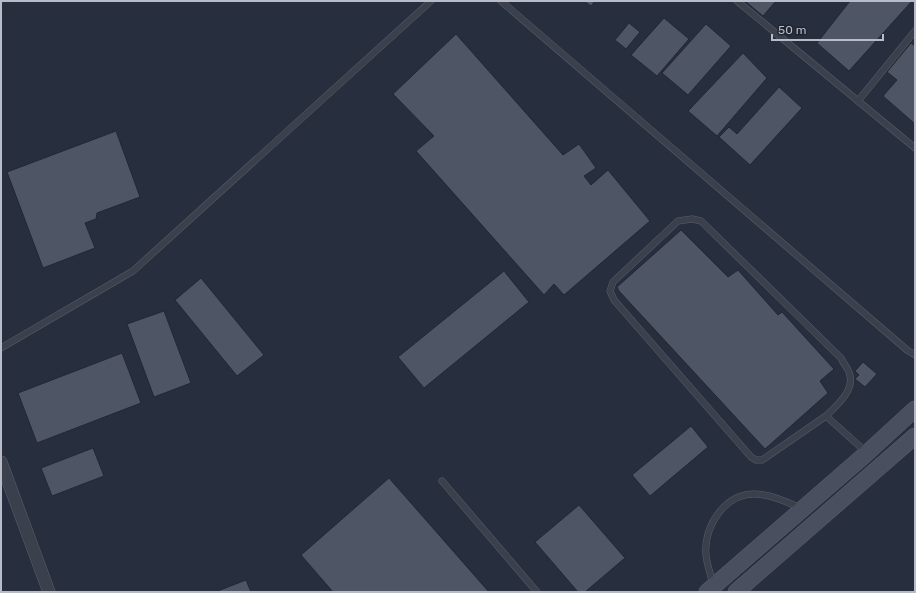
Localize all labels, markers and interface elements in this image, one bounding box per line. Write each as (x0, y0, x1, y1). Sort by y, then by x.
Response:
scale bar (772, 16, 883, 42)
text: 50 m (778, 23, 806, 37)

